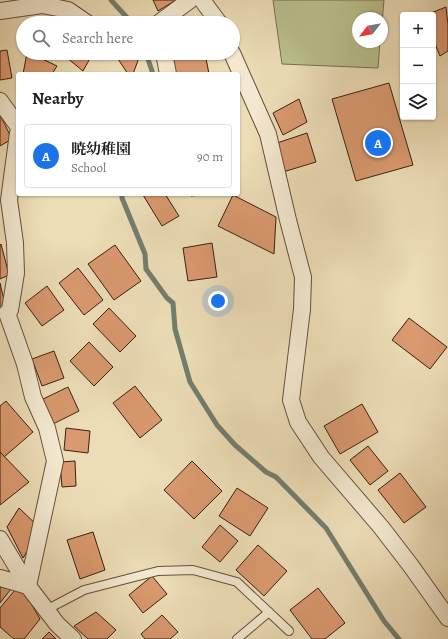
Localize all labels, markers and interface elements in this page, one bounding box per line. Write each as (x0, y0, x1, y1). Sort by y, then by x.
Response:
north arrow (352, 12, 388, 48)
map controls (400, 12, 436, 120)
button: + (400, 12, 436, 48)
search box (16, 16, 240, 60)
icon: search (30, 27, 52, 49)
text: Search here (62, 28, 133, 48)
button: − (400, 48, 436, 84)
button: layers (400, 84, 436, 120)
text: Nearby (32, 87, 83, 110)
pin: A (365, 128, 391, 158)
text: 暁幼稚園 (71, 139, 131, 159)
text: A (42, 148, 50, 165)
text: 90 m (197, 148, 223, 165)
text: School (71, 159, 106, 176)
your location (208, 291, 228, 311)

